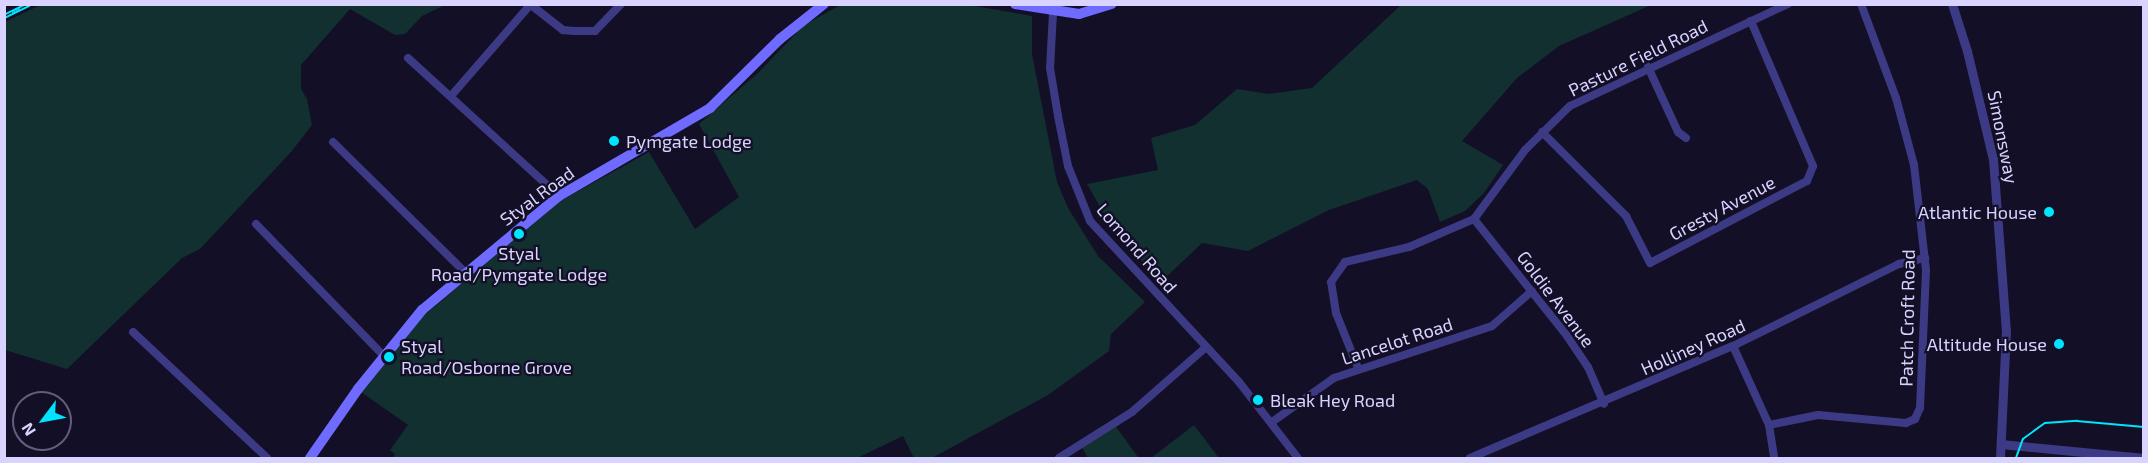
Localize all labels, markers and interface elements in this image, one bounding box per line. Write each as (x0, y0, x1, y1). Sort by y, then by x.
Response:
street label: Pasture Field Road (1565, 15, 1711, 101)
street label: Simonsway (1983, 89, 2023, 185)
place label: Pymgate Lodge (626, 130, 752, 152)
marker: Pymgate Lodge (607, 134, 621, 148)
street label: Styal Road (495, 162, 579, 230)
street label: Gresty Avenue (1665, 171, 1779, 245)
street label: Lomond Road (1092, 199, 1182, 297)
place label: Atlantic House (1918, 201, 2037, 223)
marker: Atlantic House (2042, 205, 2056, 219)
marker: Styal Road/Pymgate Lodge (512, 227, 526, 241)
place label: Styal Road/Pymgate Lodge (431, 243, 607, 286)
street label: Goldie Avenue (1513, 246, 1599, 352)
street label: Patch Croft Road (1895, 249, 1919, 387)
street label: Lancelot Road (1339, 313, 1455, 369)
street label: Holliney Road (1637, 314, 1749, 380)
place label: Altitude House (1927, 333, 2047, 355)
place label: Styal Road/Osborne Grove (401, 336, 572, 378)
marker: Altitude House (2052, 337, 2066, 351)
marker: Styal Road/Osborne Grove (382, 350, 396, 364)
place label: Bleak Hey Road (1270, 389, 1396, 411)
north arrow (12, 391, 72, 451)
marker: Bleak Hey Road (1251, 393, 1265, 407)
text: N (17, 420, 39, 440)

